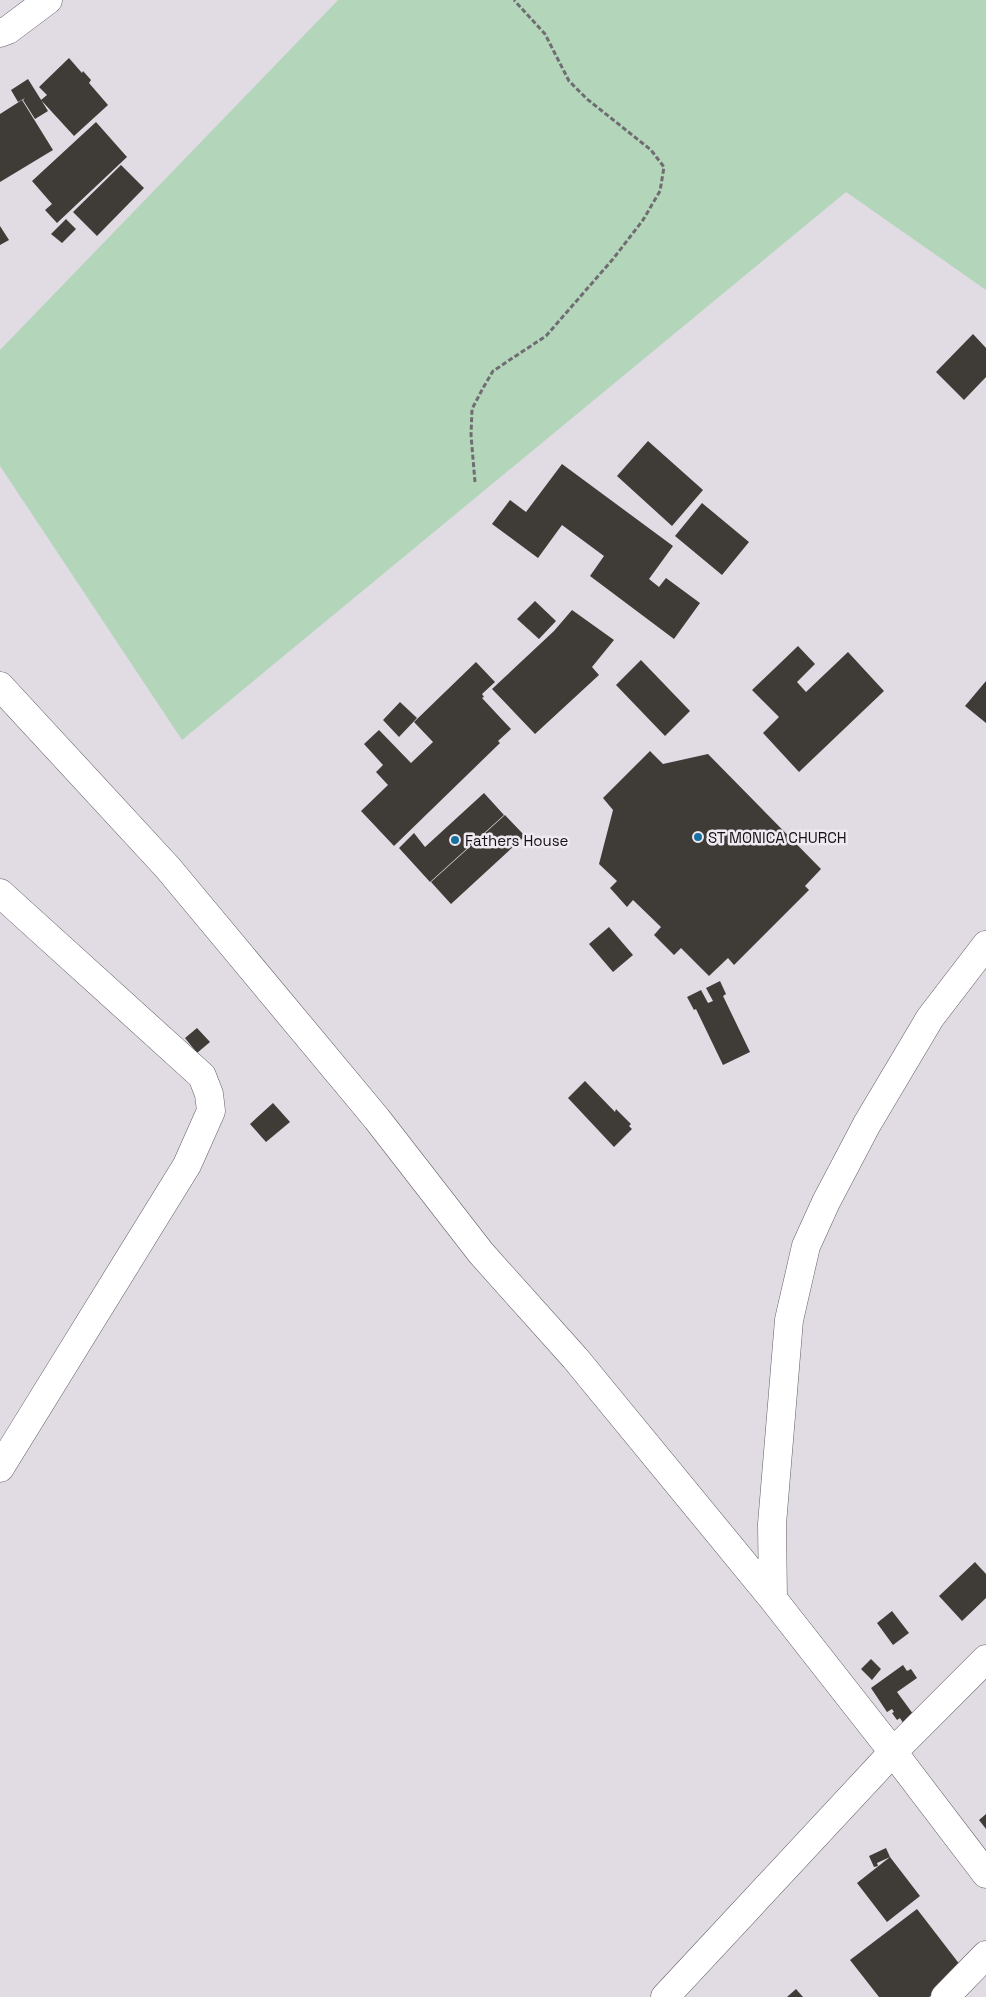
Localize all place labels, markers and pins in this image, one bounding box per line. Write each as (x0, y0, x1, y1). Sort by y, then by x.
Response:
place label: ST MONICA CHURCH (708, 828, 847, 847)
place label: Fathers House (465, 831, 569, 850)
marker: ST MONICA CHURCH (692, 831, 704, 843)
marker: Fathers House (449, 834, 461, 846)

